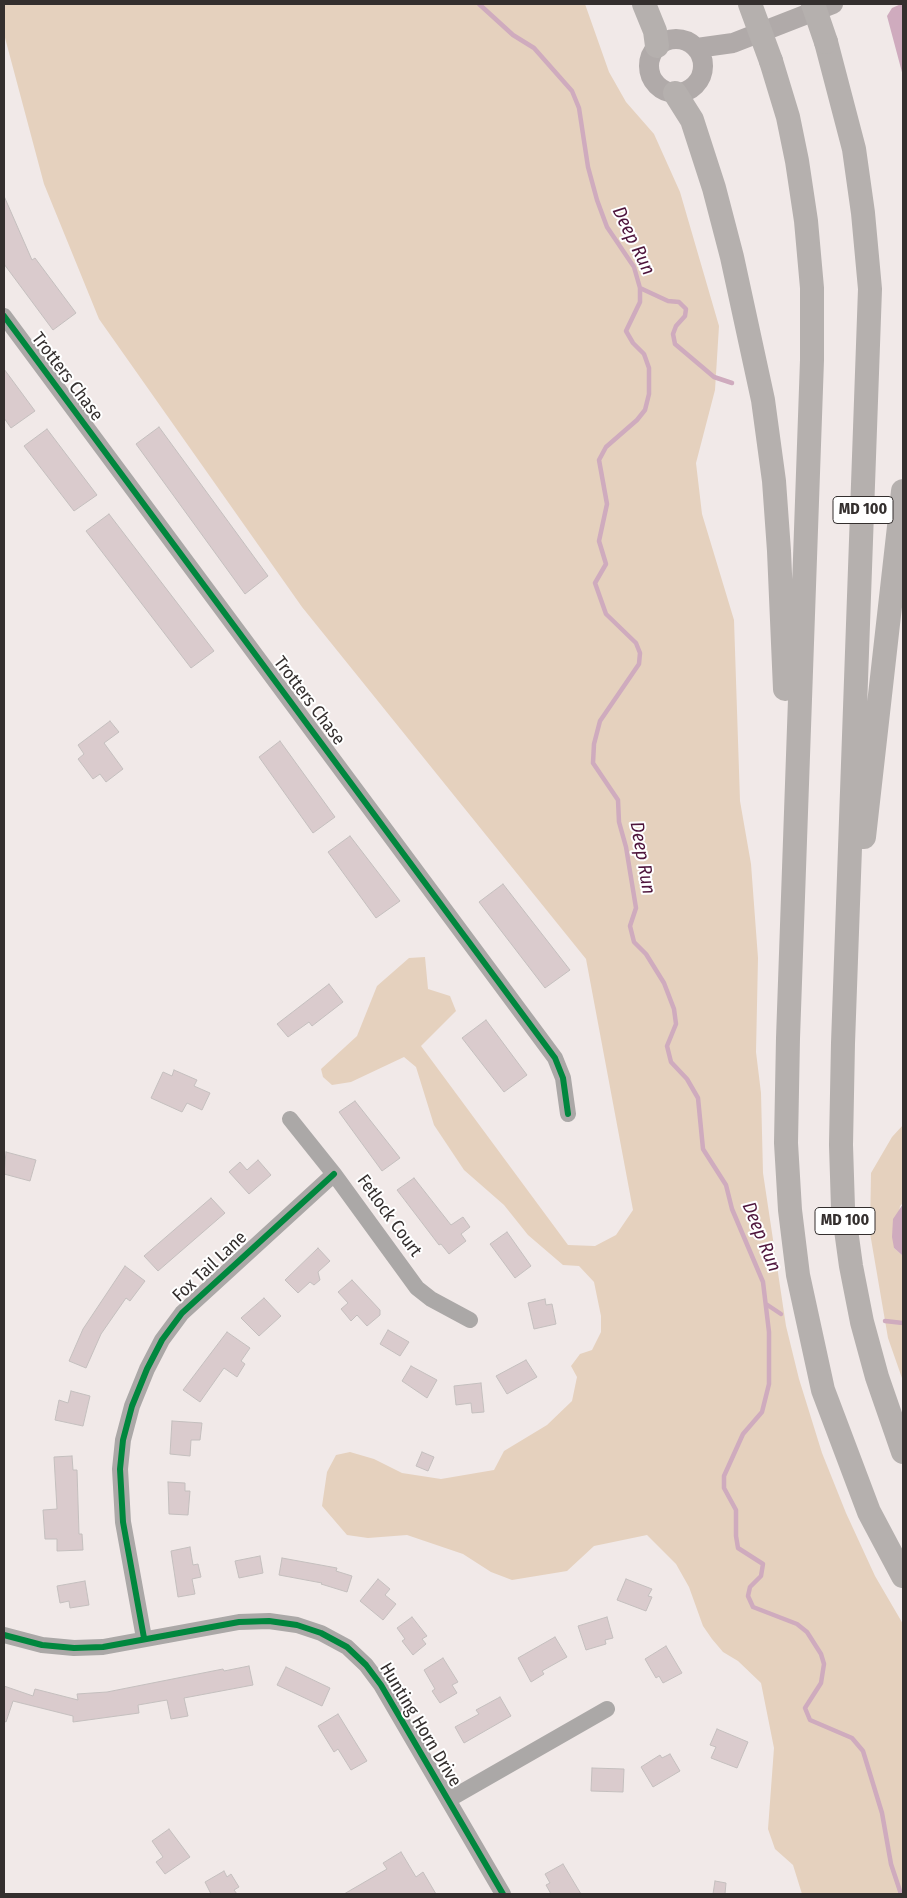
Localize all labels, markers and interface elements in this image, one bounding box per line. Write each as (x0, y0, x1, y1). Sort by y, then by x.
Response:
water label: Deep Run (607, 203, 659, 279)
street label: Trotters Chase (27, 329, 107, 425)
road number: MD 100 (833, 496, 893, 524)
street label: Trotters Chase (269, 653, 349, 749)
water label: Deep Run (624, 820, 660, 896)
street label: Fetlock Court (352, 1171, 426, 1261)
water label: Deep Run (737, 1199, 785, 1275)
road number: MD 100 (815, 1208, 875, 1234)
street label: Fox Tail Lane (168, 1227, 252, 1307)
street label: Hunting Horn Drive (374, 1659, 466, 1791)

